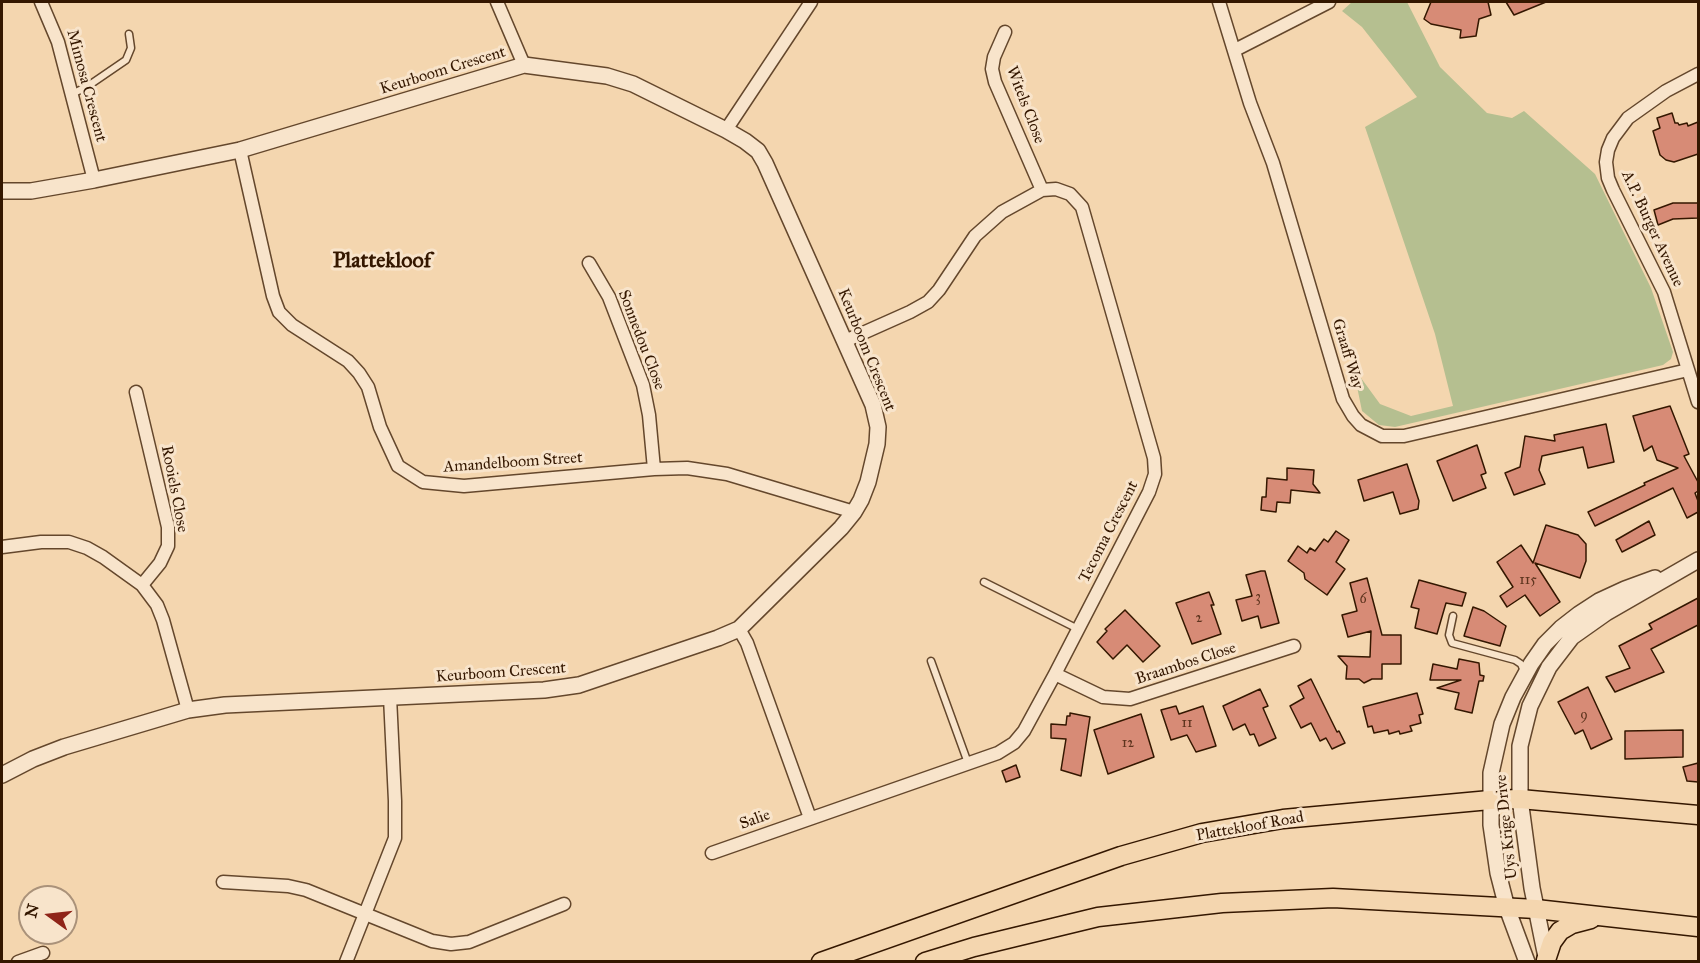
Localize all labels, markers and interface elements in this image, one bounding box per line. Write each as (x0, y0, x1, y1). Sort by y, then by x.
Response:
street label: Mimosa Crescent (62, 28, 110, 144)
street label: Keurboom Crescent (378, 43, 508, 99)
street label: Witels Close (1001, 64, 1049, 146)
street label: A.P. Burger Avenue (1617, 168, 1687, 290)
district label: Plattekloof (333, 249, 431, 275)
street label: Keurboom Crescent (833, 286, 899, 414)
street label: Sonnedou Close (613, 287, 669, 393)
street label: Graaff Way (1327, 316, 1367, 392)
street label: Rooiels Close (156, 444, 192, 534)
street label: Amandelboom Street (443, 449, 583, 477)
street label: Tecoma Crescent (1075, 478, 1143, 586)
house number: 115 (1519, 573, 1537, 589)
house number: 3 (1255, 590, 1261, 606)
house number: 6 (1359, 592, 1367, 608)
house number: 2 (1196, 611, 1202, 627)
street label: Braambos Close (1133, 639, 1239, 689)
street label: Keurboom Crescent (435, 659, 567, 687)
house number: 9 (1580, 708, 1588, 724)
house number: 11 (1181, 716, 1193, 732)
house number: 12 (1122, 736, 1134, 752)
street label: Uys Krige Drive (1492, 774, 1522, 880)
street label: Salie (737, 806, 773, 834)
street label: Plattekloof Road (1195, 808, 1305, 846)
north arrow (18, 885, 78, 945)
text: N (21, 902, 43, 920)

